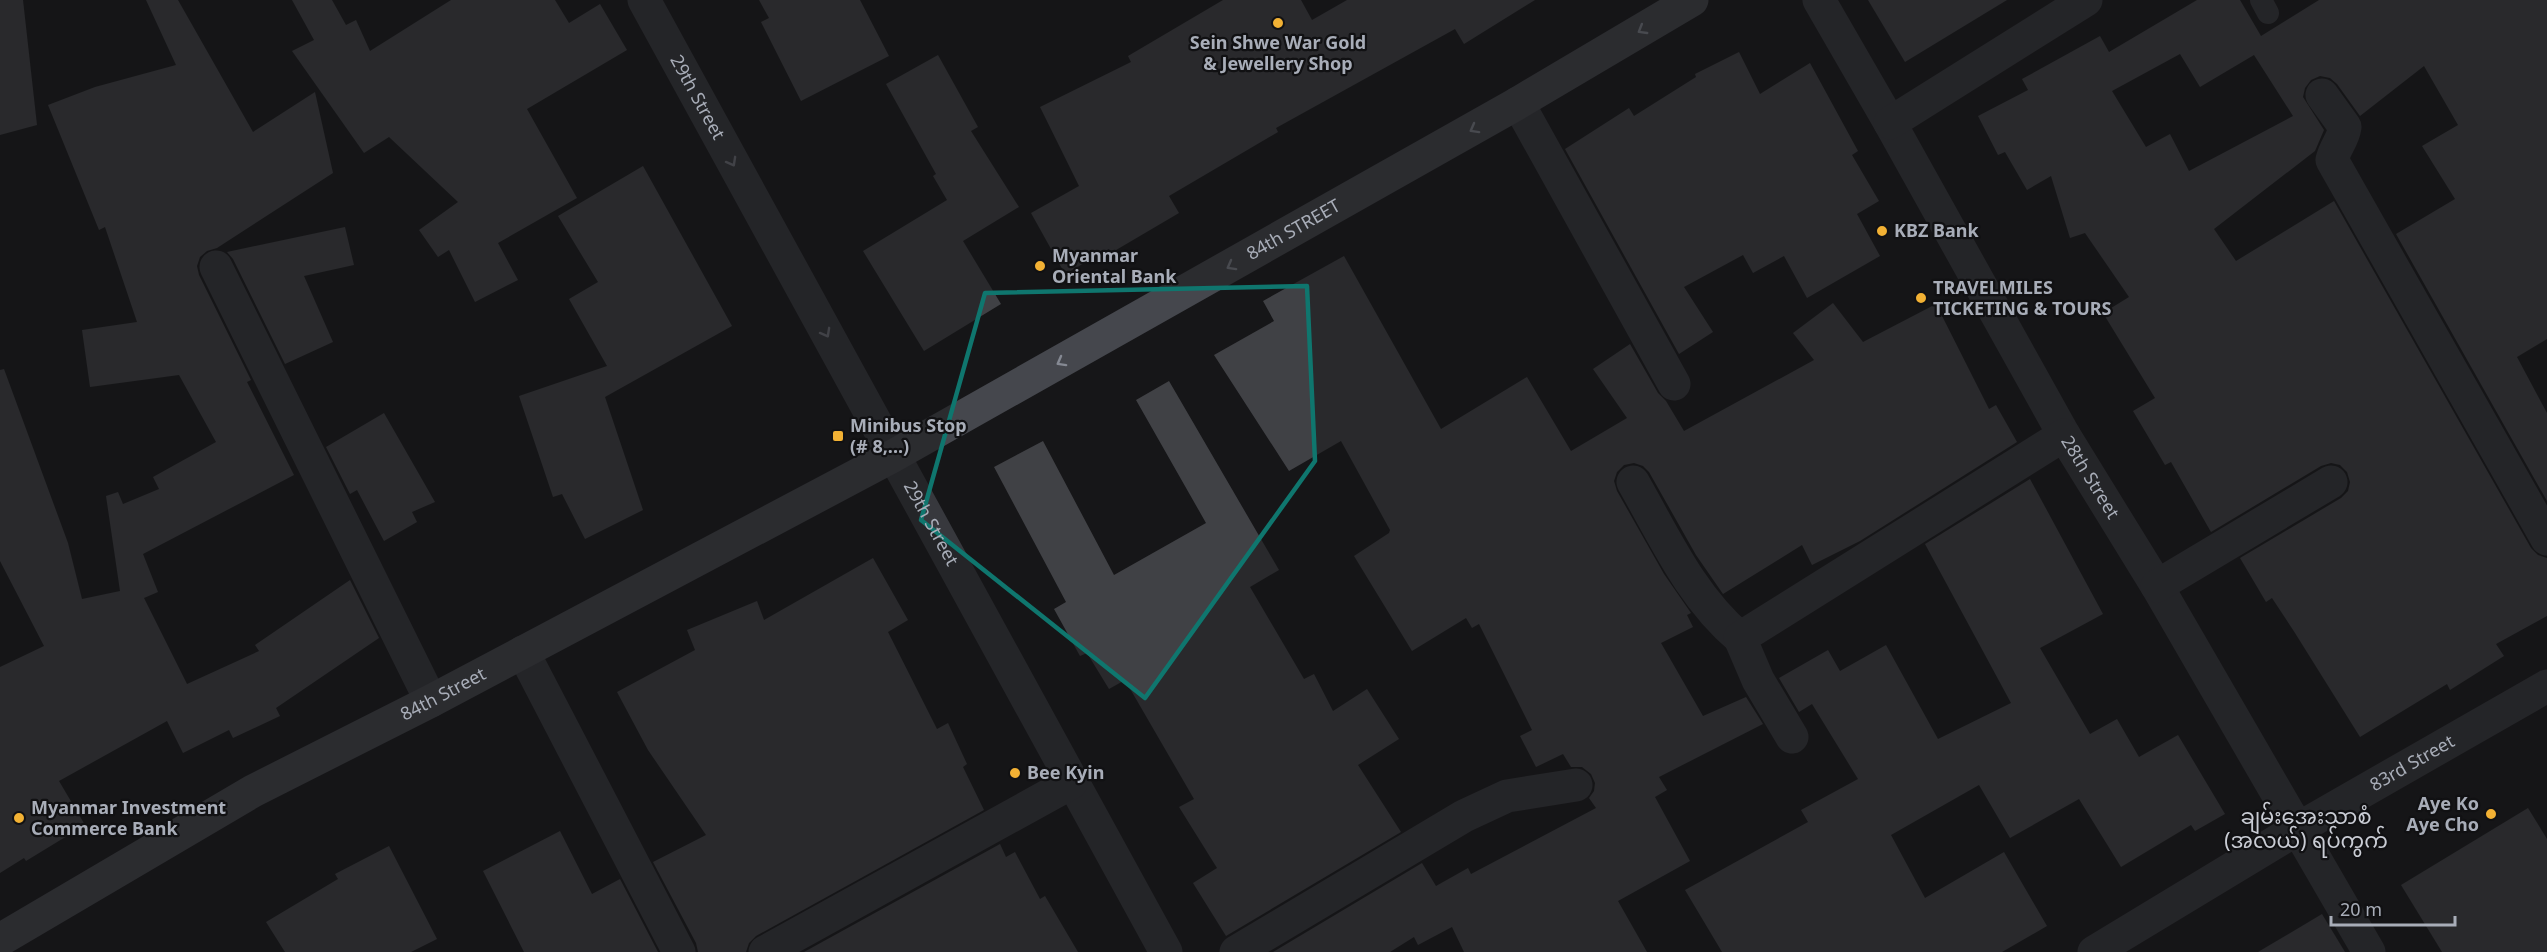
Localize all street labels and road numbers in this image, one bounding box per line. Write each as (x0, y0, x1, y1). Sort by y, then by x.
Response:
street label: 29th Street (665, 50, 731, 144)
street label: 84th STREET (1242, 193, 1344, 265)
street label: 28th Street (2056, 431, 2126, 523)
street label: 29th Street (899, 476, 965, 570)
street label: 84th Street (396, 661, 490, 726)
street label: 83rd Street (2365, 728, 2459, 796)

